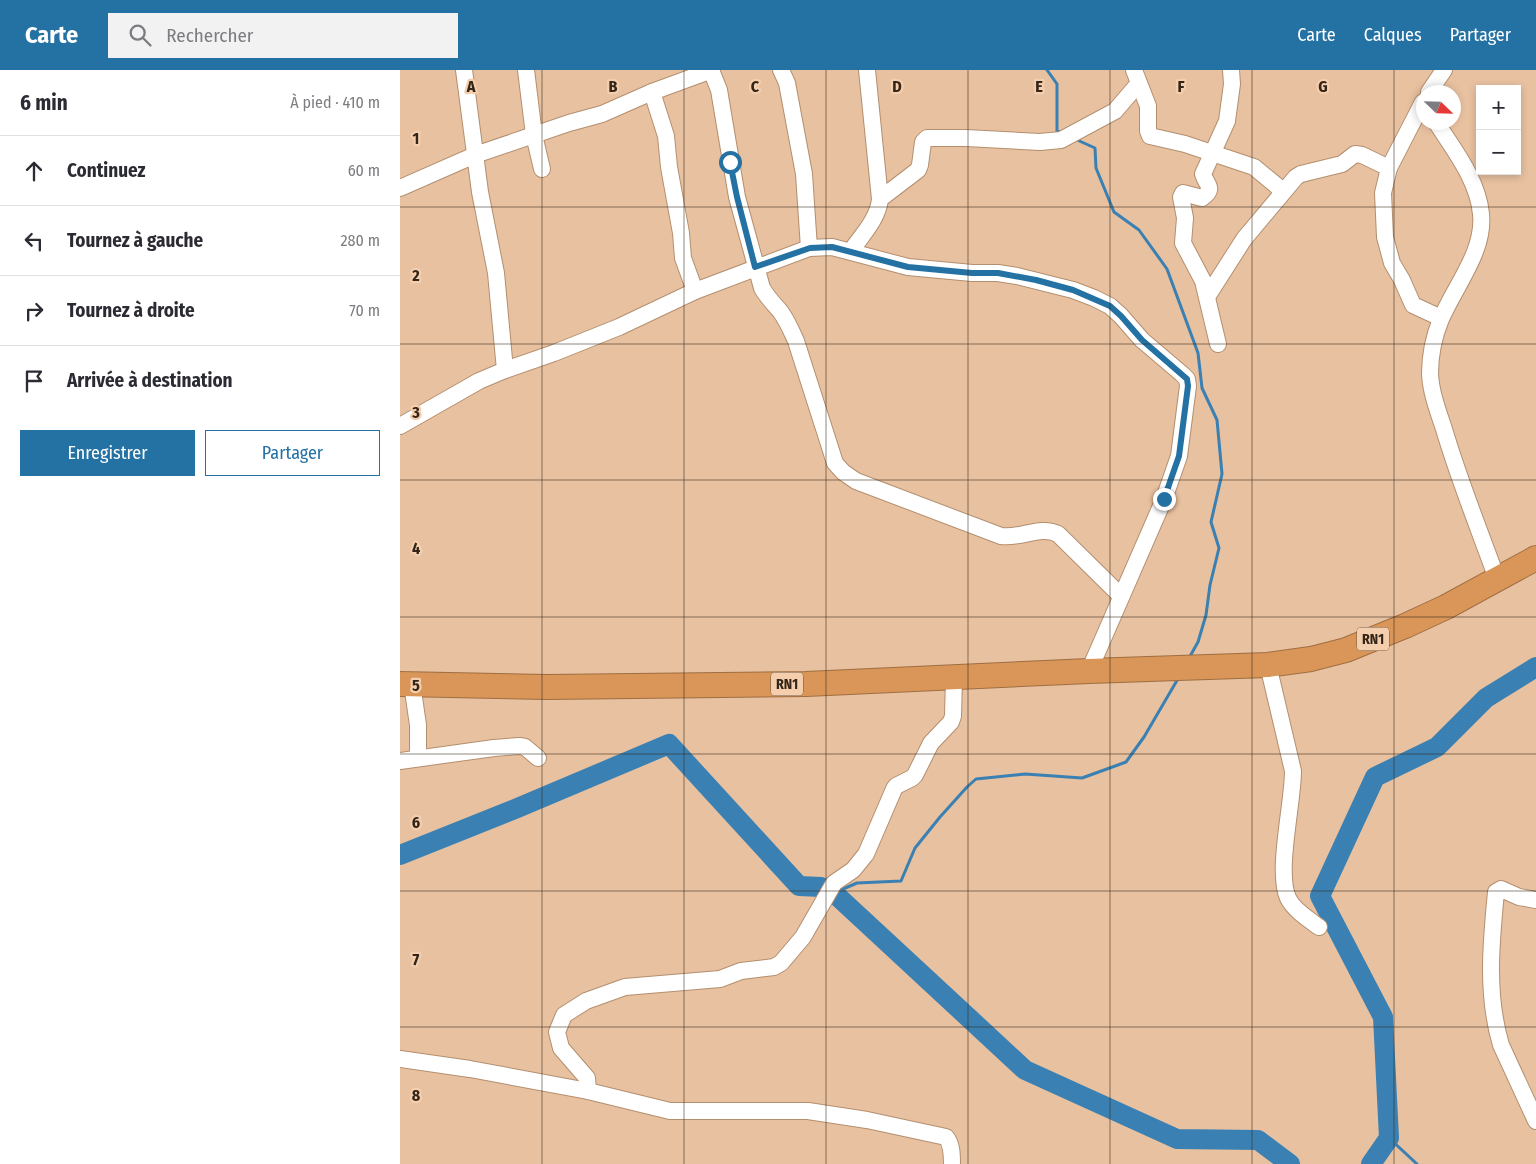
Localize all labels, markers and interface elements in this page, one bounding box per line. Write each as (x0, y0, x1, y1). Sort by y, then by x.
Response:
search box (108, 13, 458, 58)
text: Carte (25, 21, 78, 49)
icon: search (126, 21, 154, 49)
text: Rechercher (166, 24, 253, 47)
text: Carte (1297, 24, 1336, 46)
text: Calques (1364, 24, 1422, 46)
text: Partager (1450, 24, 1511, 46)
text: A (466, 77, 476, 96)
text: B (609, 77, 618, 96)
text: C (751, 77, 760, 96)
text: D (892, 77, 902, 96)
text: E (1035, 77, 1043, 96)
text: F (1177, 77, 1185, 96)
text: G (1318, 77, 1328, 96)
north arrow (1416, 85, 1461, 130)
map controls (1476, 85, 1521, 175)
button: + (1476, 85, 1521, 130)
text: 6 min (20, 90, 68, 116)
text: À pied · 410 m (290, 93, 380, 112)
text: 1 (413, 129, 419, 148)
button: − (1476, 130, 1521, 175)
route start (719, 151, 742, 174)
icon: ahead (20, 157, 48, 185)
text: Continuez (67, 159, 146, 182)
text: 60 m (348, 161, 380, 180)
icon: left (20, 227, 48, 255)
text: Tournez à gauche (67, 229, 203, 252)
text: 280 m (341, 231, 380, 250)
text: 2 (411, 266, 420, 285)
icon: right (20, 297, 48, 325)
text: Tournez à droite (67, 299, 195, 322)
text: 70 m (349, 301, 380, 320)
icon: arrive (20, 367, 48, 395)
text: Arrivée à destination (67, 369, 233, 392)
text: 3 (411, 403, 420, 422)
button: Enregistrer (20, 430, 195, 476)
button: Partager (205, 430, 380, 476)
route end (1153, 488, 1176, 511)
text: 4 (412, 539, 420, 558)
road number: RN1 (1357, 628, 1389, 650)
road number: RN1 (771, 672, 803, 696)
text: 5 (412, 676, 420, 695)
text: 6 (412, 813, 420, 832)
text: 7 (413, 950, 420, 969)
text: 8 (412, 1086, 421, 1105)

